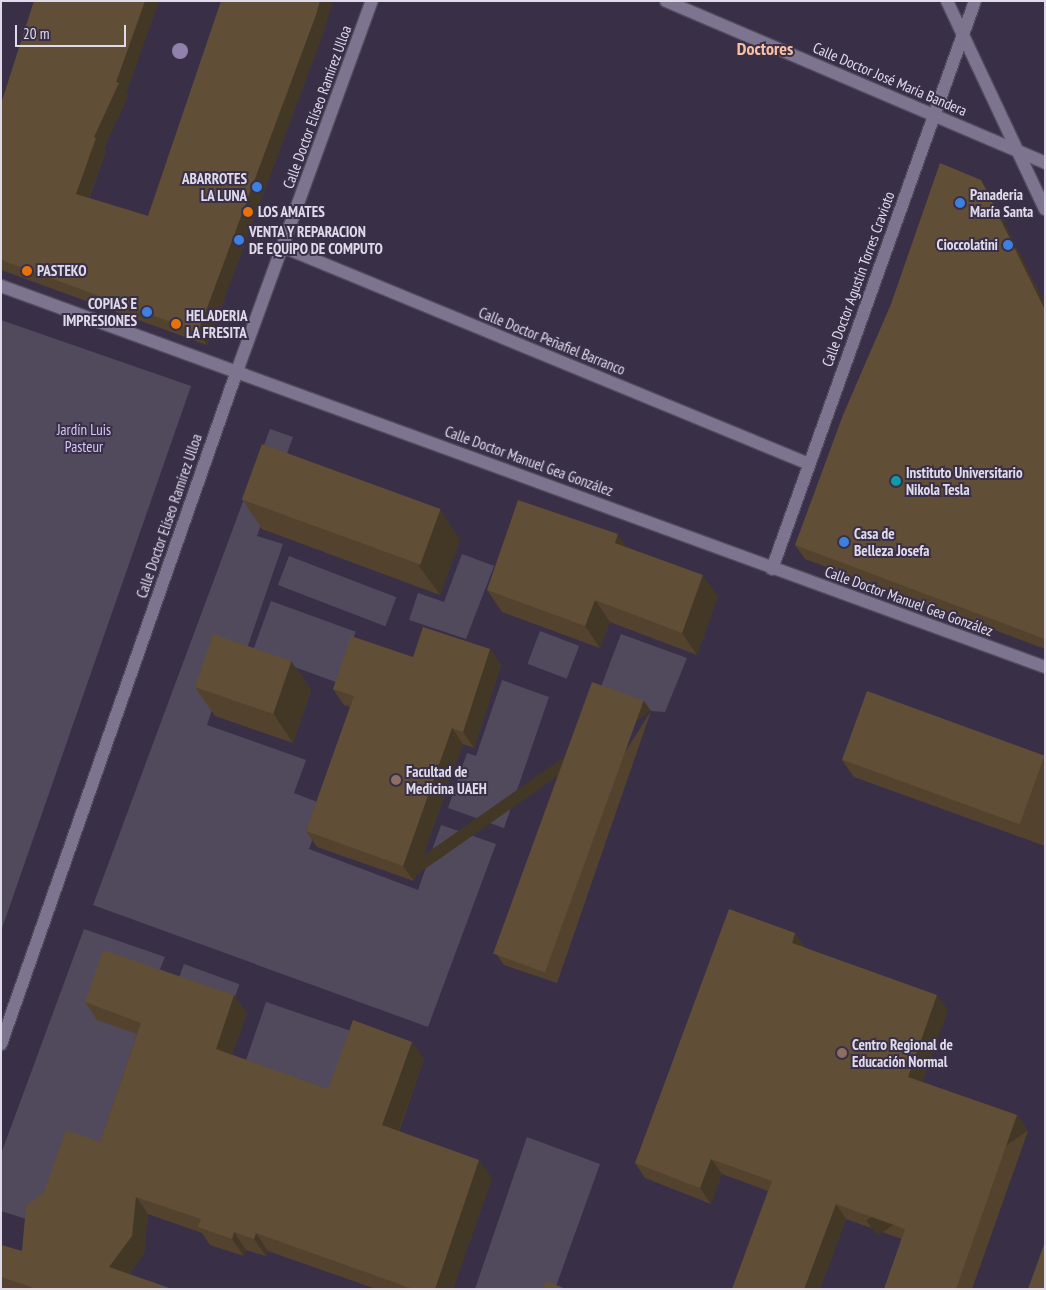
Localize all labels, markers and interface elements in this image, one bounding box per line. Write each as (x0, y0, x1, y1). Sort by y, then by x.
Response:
scale bar (18, 15, 129, 47)
street label: Calle Doctor Elíseo Ramírez Ulloa (279, 23, 355, 191)
text: 20 m (23, 24, 49, 43)
district label: Doctores (737, 38, 793, 60)
street label: Calle Doctor José María Bandera (810, 38, 970, 120)
place label: ABARROTES LA LUNA (182, 169, 247, 204)
marker: ABARROTES LA LUNA (251, 181, 263, 193)
place label: Panaderia María Santa (970, 185, 1033, 220)
street label: Calle Doctor Agustín Torres Cravioto (818, 189, 898, 369)
marker: Panaderia María Santa (954, 197, 966, 209)
place label: LOS AMATES (258, 203, 325, 221)
marker: LOS AMATES (242, 206, 254, 218)
place label: VENTA Y REPARACION DE EQUIPO DE COMPUTO (249, 222, 383, 257)
marker: VENTA Y REPARACION DE EQUIPO DE COMPUTO (233, 234, 245, 246)
place label: Cioccolatini (937, 236, 998, 254)
marker: Cioccolatini (1002, 239, 1014, 251)
place label: PASTEKO (37, 262, 86, 280)
marker: PASTEKO (21, 265, 33, 277)
place label: COPIAS E IMPRESIONES (63, 294, 137, 329)
street label: Calle Doctor Peñafiel Barranco (476, 303, 628, 379)
marker: COPIAS E IMPRESIONES (141, 306, 153, 318)
place label: HELADERIA LA FRESITA (186, 306, 248, 341)
marker: HELADERIA LA FRESITA (170, 318, 182, 330)
park label: Jardín Luis Pasteur (57, 420, 111, 455)
street label: Calle Doctor Manuel Gea González (442, 422, 616, 500)
street label: Calle Doctor Elíseo Ramírez Ulloa (132, 431, 206, 601)
place label: Instituto Universitario Nikola Tesla (906, 463, 1023, 498)
marker: Instituto Universitario Nikola Tesla (890, 475, 902, 487)
place label: Casa de Belleza Josefa (854, 524, 929, 559)
marker: Casa de Belleza Josefa (838, 536, 850, 548)
street label: Calle Doctor Manuel Gea González (822, 562, 996, 640)
place label: Facultad de Medicina UAEH (406, 762, 487, 797)
marker: Facultad de Medicina UAEH (390, 774, 402, 786)
place label: Centro Regional de Educación Normal (852, 1035, 953, 1070)
marker: Centro Regional de Educación Normal (836, 1047, 848, 1059)

